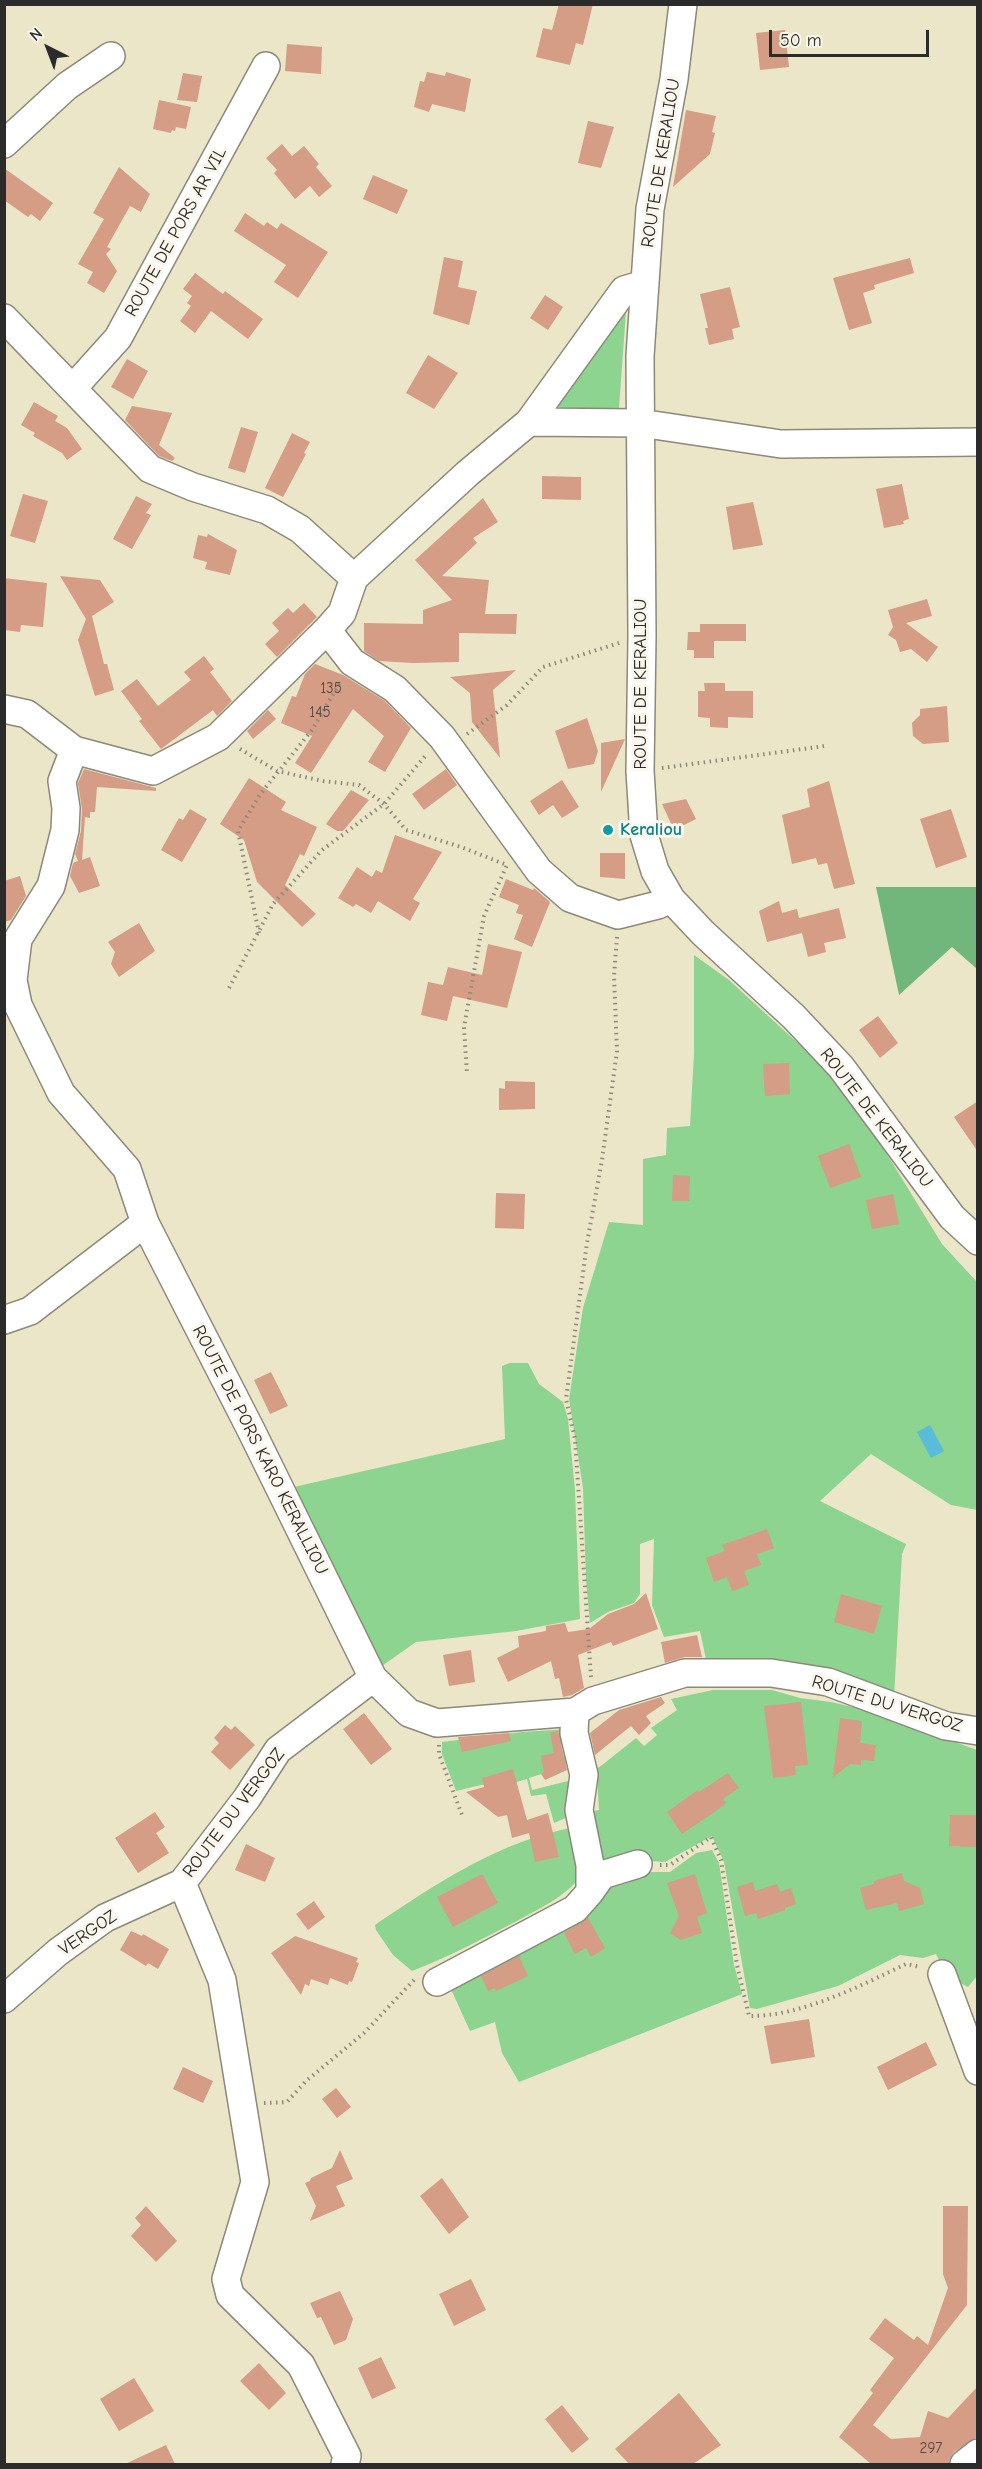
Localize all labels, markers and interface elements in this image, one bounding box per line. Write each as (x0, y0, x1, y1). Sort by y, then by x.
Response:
north arrow (18, 18, 78, 78)
scale bar (772, 18, 932, 56)
text: N (26, 24, 46, 45)
text: 50 m (780, 30, 822, 51)
street label: ROUTE DE KERALIOU (637, 77, 685, 249)
street label: ROUTE DE PORS AR VIL (120, 143, 232, 321)
street label: ROUTE DE KERALIOU (630, 599, 652, 769)
house number: 135 (320, 680, 342, 698)
house number: 145 (309, 704, 331, 722)
place label: Keraliou (620, 819, 682, 841)
marker: Keraliou (601, 823, 615, 837)
street label: ROUTE DE KERALIOU (815, 1044, 937, 1192)
street label: ROUTE DE PORS KARO KERALLIOU (187, 1322, 333, 1578)
street label: ROUTE DU VERGOZ (809, 1671, 965, 1737)
street label: ROUTE DU VERGOZ (178, 1744, 290, 1882)
street label: VERGOZ (55, 1906, 121, 1960)
house number: 297 (920, 2440, 942, 2458)

